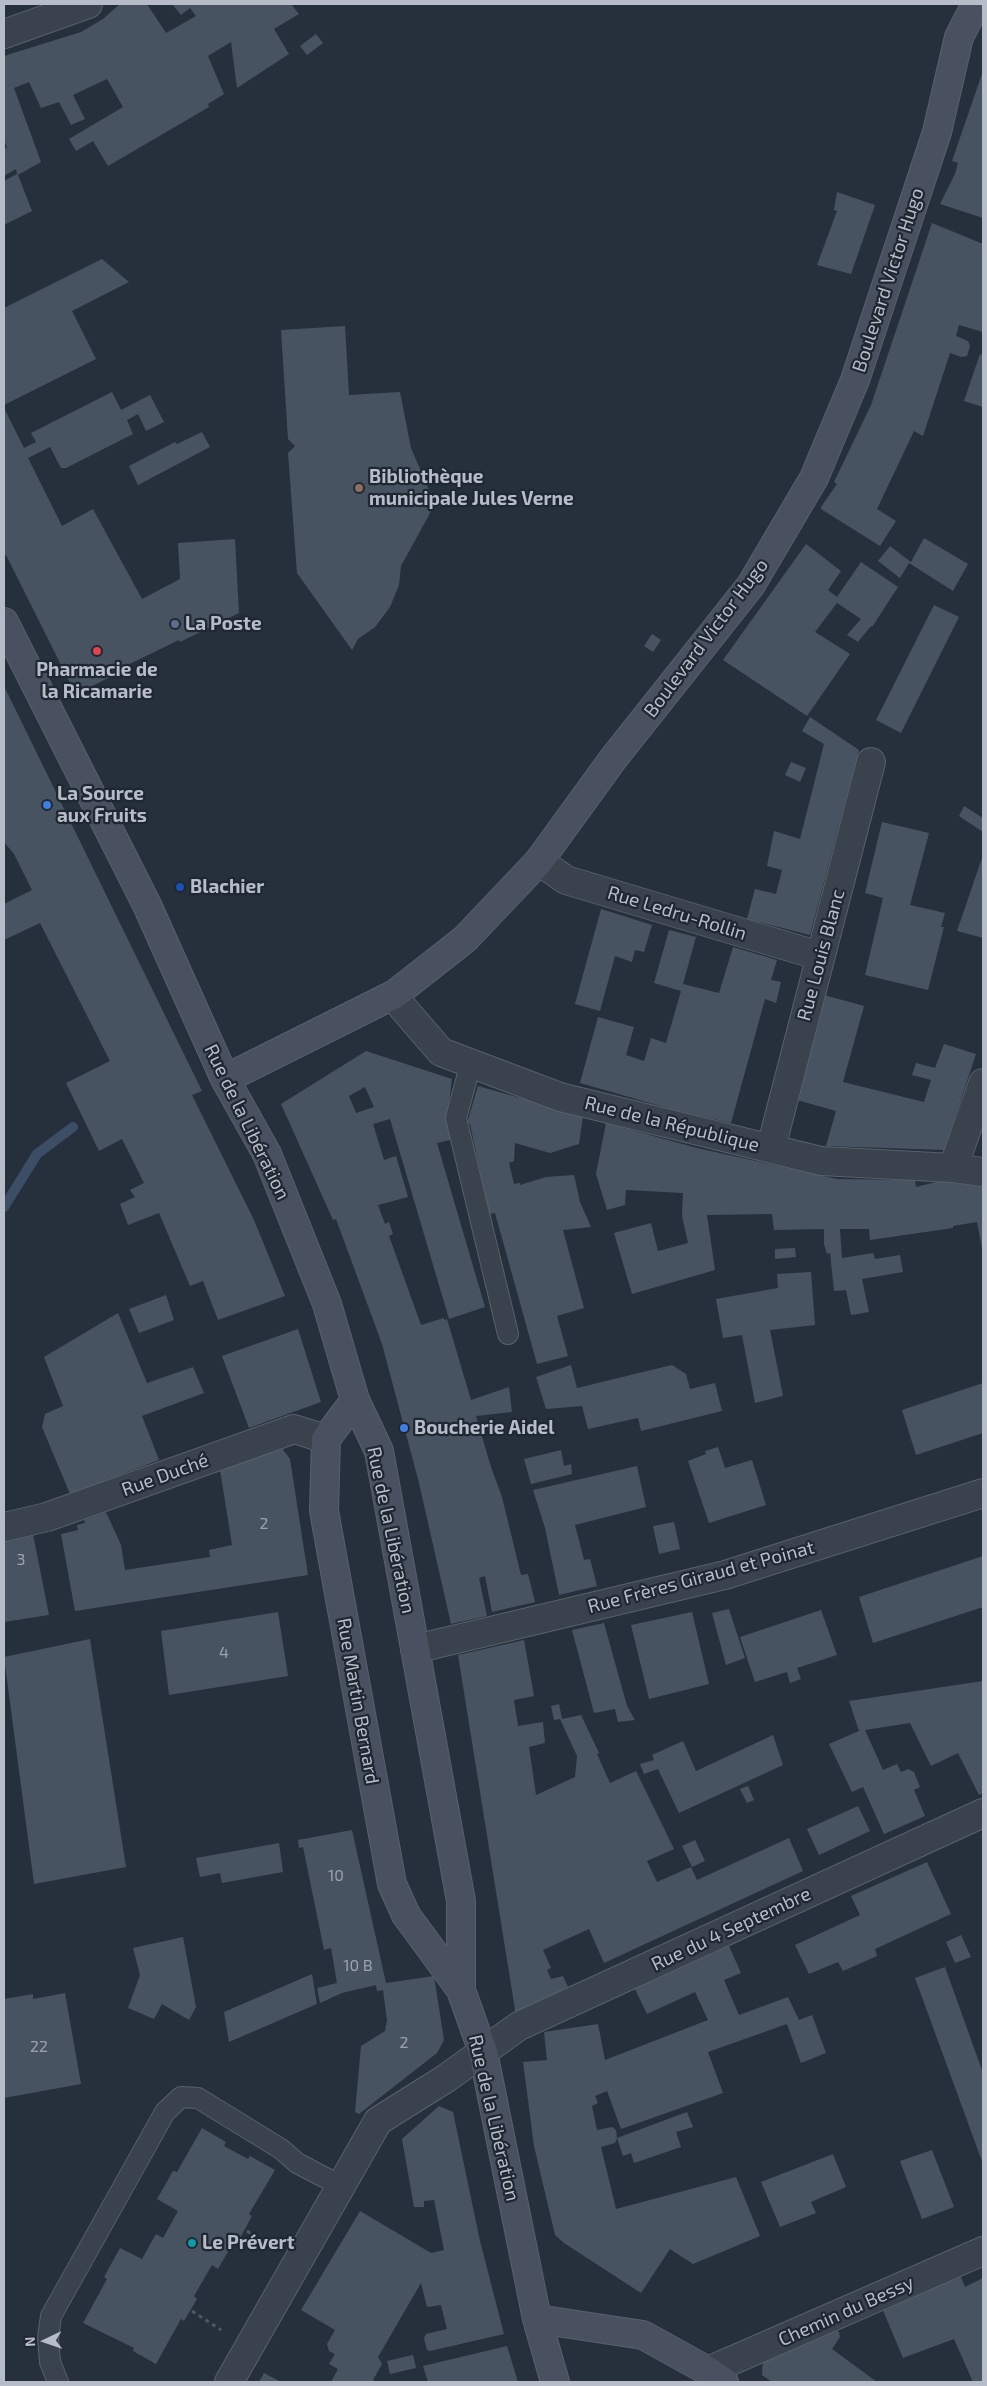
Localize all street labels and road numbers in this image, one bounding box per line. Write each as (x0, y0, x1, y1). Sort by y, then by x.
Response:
street label: Boulevard Victor Hugo (847, 185, 929, 375)
street label: Boulevard Victor Hugo (639, 554, 773, 722)
street label: Rue Ledru-Rollin (605, 881, 749, 945)
street label: Rue Louis Blanc (792, 887, 850, 1023)
street label: Rue de la Libération (199, 1041, 295, 1203)
street label: Rue de la République (582, 1091, 762, 1157)
street label: Rue de la Libération (362, 1444, 420, 1616)
street label: Rue Duché (118, 1449, 212, 1501)
street label: Rue Frères Giraud et Poinat (585, 1536, 817, 1618)
street label: Rue Martin Bernard (332, 1616, 384, 1786)
street label: Rue du 4 Septembre (648, 1882, 814, 1976)
street label: Rue de la Libération (464, 2033, 524, 2203)
street label: Chemin du Bessy (775, 2271, 917, 2351)

